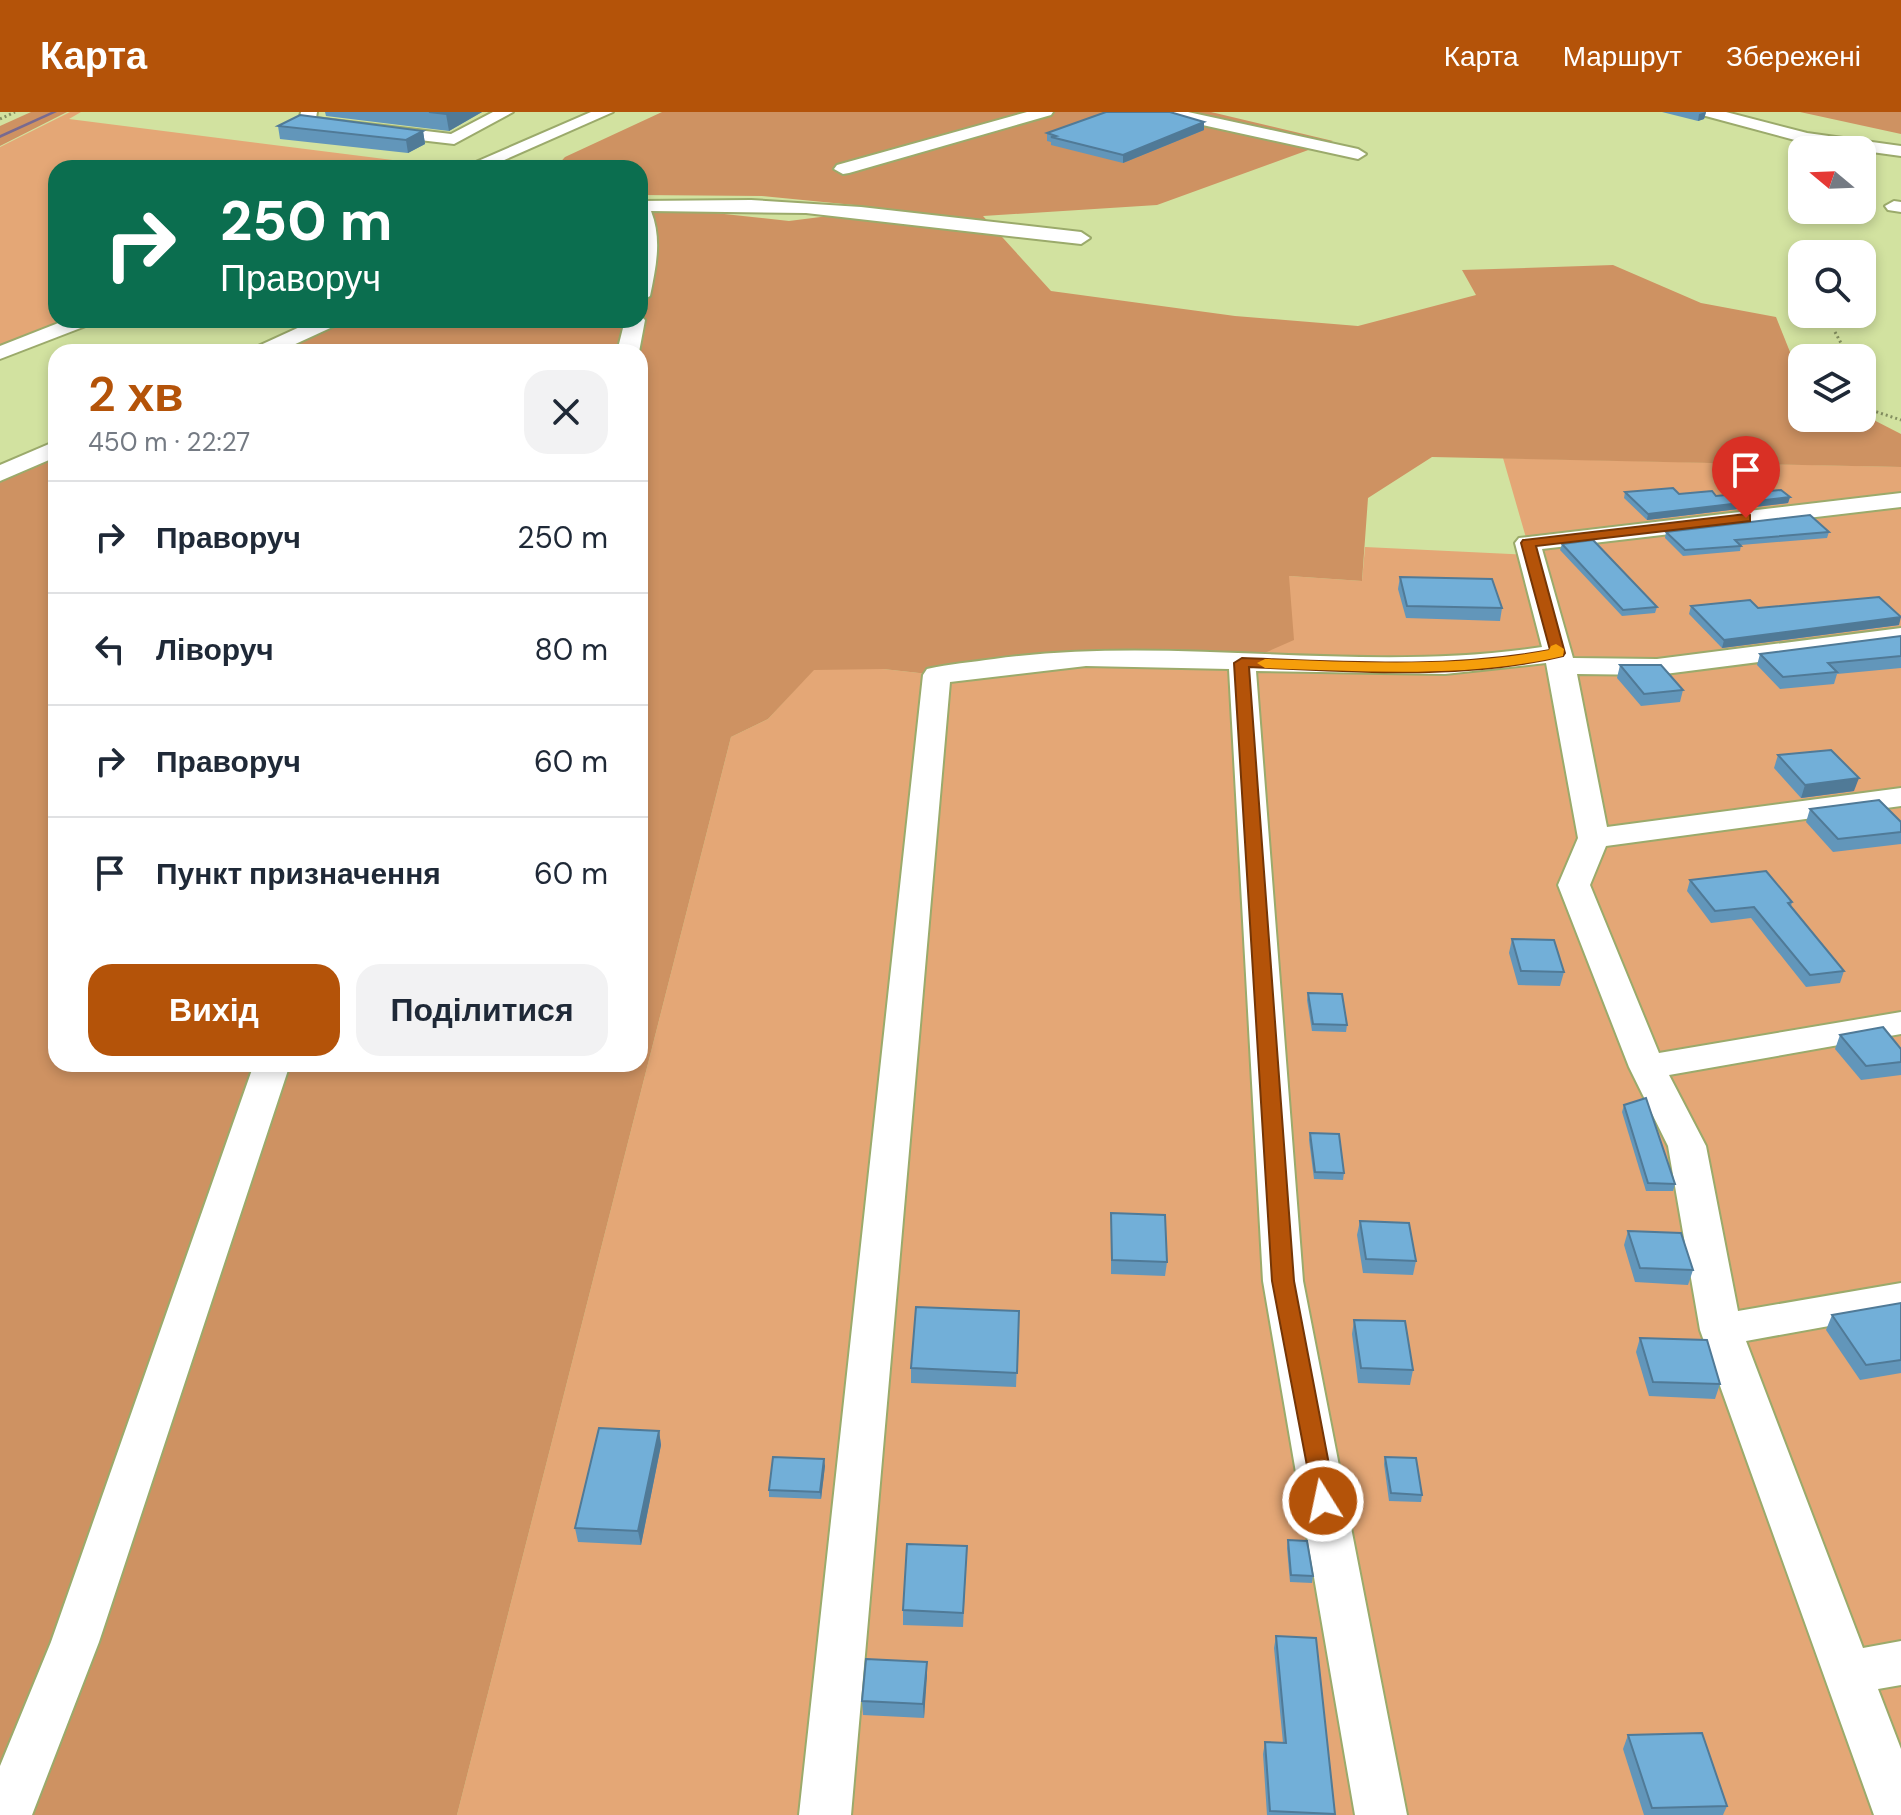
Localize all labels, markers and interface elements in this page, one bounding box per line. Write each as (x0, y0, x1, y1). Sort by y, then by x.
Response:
text: Карта (40, 31, 147, 81)
text: Карта (1444, 38, 1519, 75)
text: Маршрут (1563, 38, 1682, 75)
text: Збережені (1726, 38, 1861, 75)
north arrow (1788, 136, 1876, 224)
map controls (1788, 136, 1876, 432)
text: 250 m (220, 184, 392, 257)
icon: right (88, 192, 192, 296)
button: search (1788, 240, 1876, 328)
text: Праворуч (220, 255, 381, 302)
button: layers (1788, 344, 1876, 432)
text: 2 хв (88, 363, 184, 426)
button: close (524, 370, 608, 454)
text: 450 m · 22:27 (88, 425, 250, 459)
pin (1712, 436, 1780, 518)
icon: arrive (1724, 448, 1768, 492)
icon: right (88, 515, 132, 559)
text: Праворуч (156, 518, 301, 557)
text: 250 m (517, 518, 608, 557)
icon: left (88, 627, 132, 671)
text: Ліворуч (156, 630, 274, 669)
text: 80 m (535, 630, 608, 669)
icon: right (88, 739, 132, 783)
text: Праворуч (156, 742, 301, 781)
text: 60 m (534, 742, 608, 781)
icon: arrive (88, 851, 132, 895)
text: Пункт призначення (156, 854, 441, 893)
text: 60 m (534, 854, 608, 893)
button: Вихід (88, 964, 340, 1056)
button: Поділитися (356, 964, 608, 1056)
position arrow (1281, 1459, 1365, 1543)

